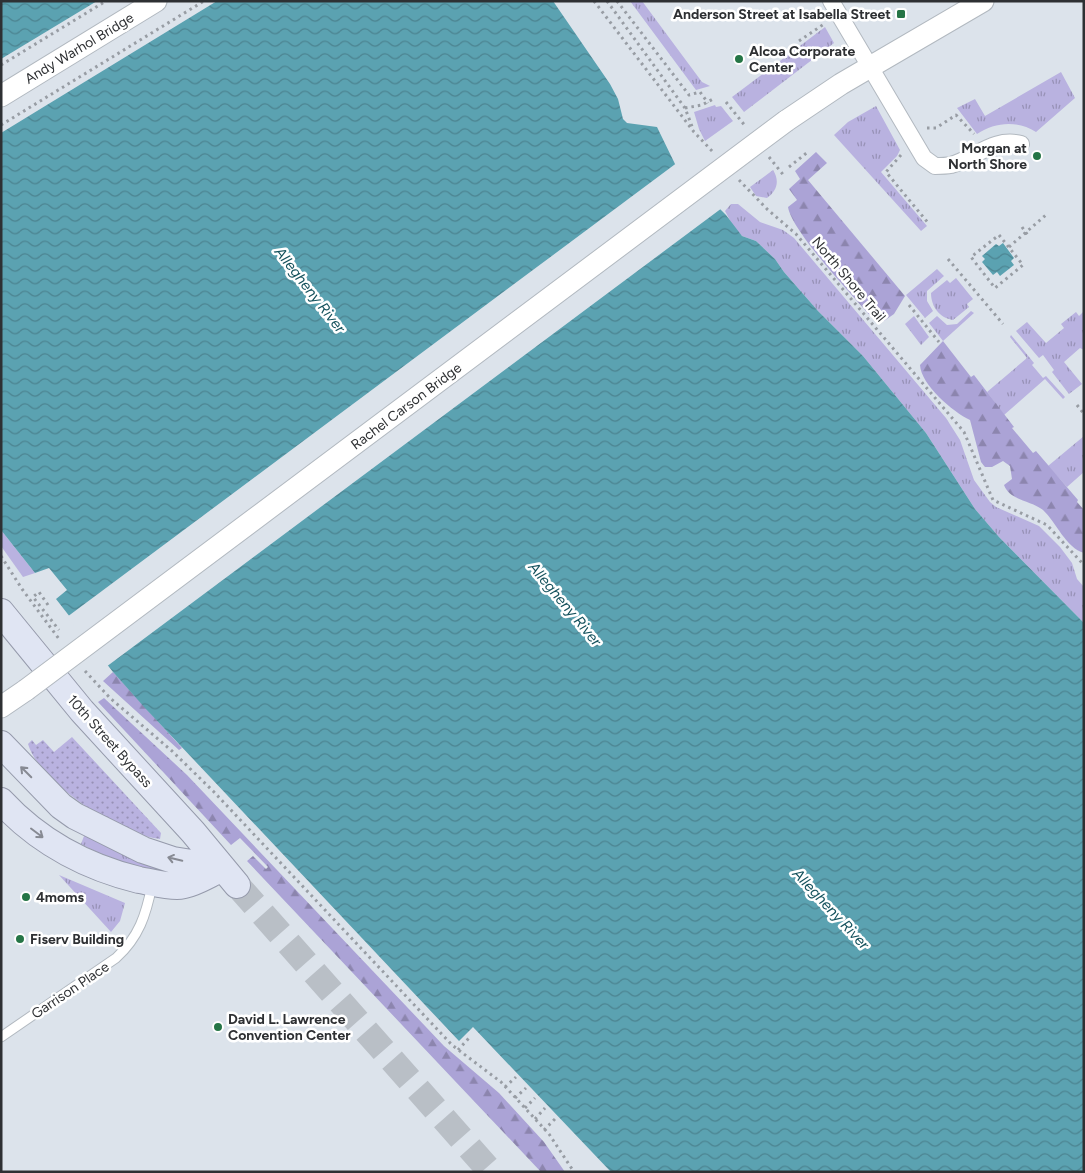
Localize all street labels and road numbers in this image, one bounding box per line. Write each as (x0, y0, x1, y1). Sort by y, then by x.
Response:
street label: Andy Warhol Bridge (22, 9, 137, 88)
street label: North Shore Trail (808, 233, 889, 325)
street label: Rachel Carson Bridge (348, 359, 465, 453)
street label: 10th Street Bypass (64, 692, 156, 791)
street label: Garrison Place (28, 958, 113, 1023)

